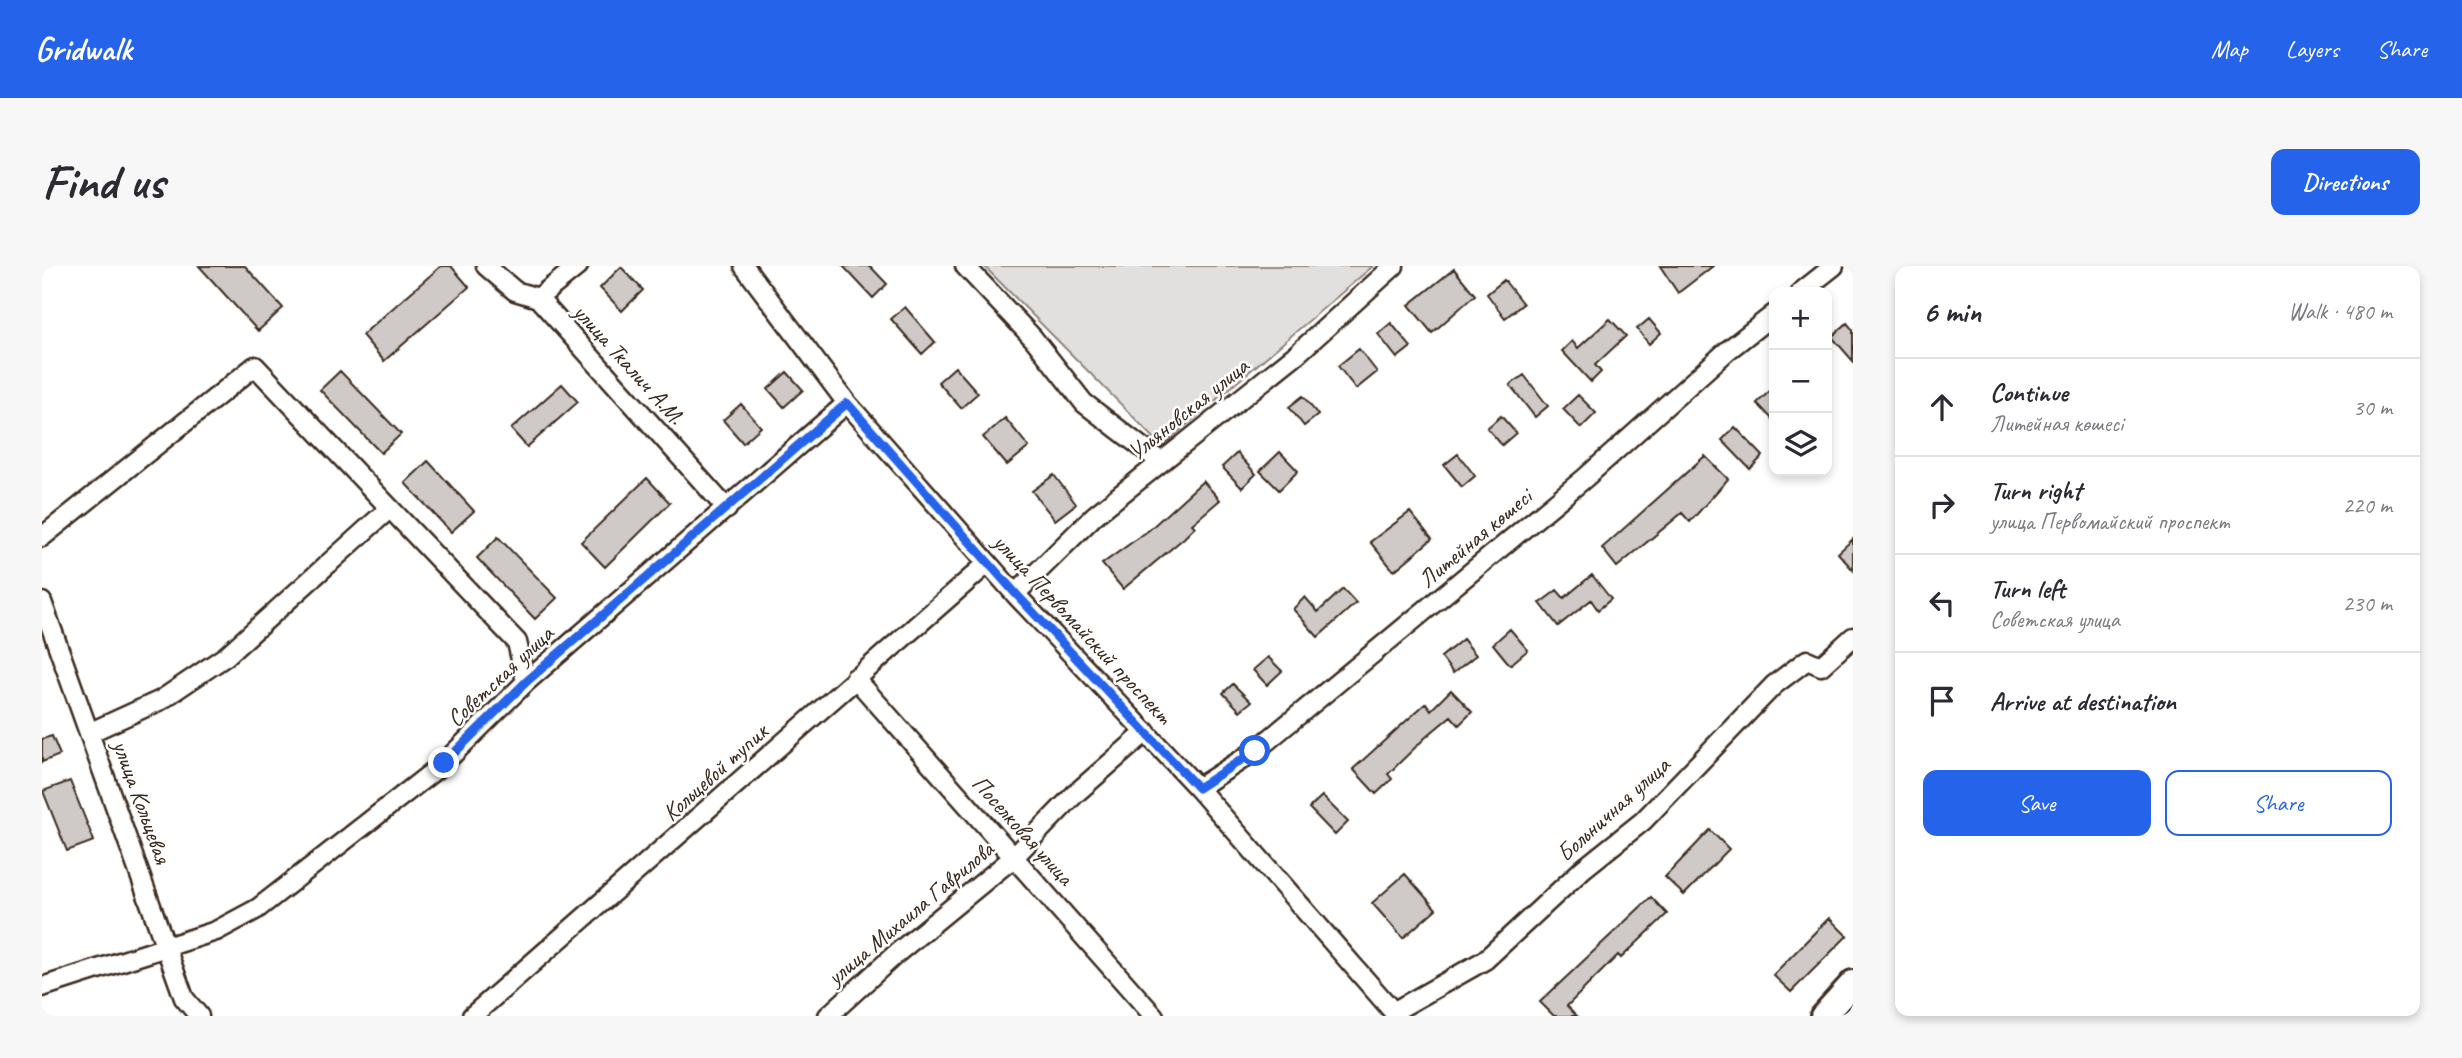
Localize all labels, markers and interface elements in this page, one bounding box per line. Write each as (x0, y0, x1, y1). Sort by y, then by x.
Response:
text: Gridwalk (35, 28, 132, 70)
text: Map (2211, 34, 2248, 64)
text: Layers (2286, 34, 2339, 64)
text: Share (2377, 34, 2427, 64)
button: Directions (2271, 149, 2420, 215)
text: Find us (42, 151, 164, 213)
map controls (1769, 287, 1832, 476)
button: + (1769, 287, 1832, 350)
text: 6 min (1923, 293, 1981, 331)
street label: улица Ткалич А.М. (565, 296, 691, 431)
text: Walk · 480 m (2288, 297, 2392, 326)
street label: Ульяновская улица (1121, 350, 1256, 467)
button: − (1769, 350, 1832, 413)
text: Continue (1990, 376, 2068, 409)
icon: ahead (1923, 388, 1961, 426)
text: 30 m (2353, 393, 2392, 422)
text: Литейная көшесі (1990, 409, 2123, 438)
button: layers (1769, 413, 1832, 476)
text: Turn right (1990, 474, 2081, 507)
street label: Литейная көшесі (1412, 480, 1540, 594)
icon: right (1923, 486, 1961, 524)
text: 220 m (2343, 491, 2392, 520)
text: улица Первомайский проспект (1990, 507, 2230, 536)
street label: улица Первомайский проспект (985, 526, 1180, 731)
text: Turn left (1990, 572, 2065, 605)
icon: left (1923, 584, 1961, 622)
text: 230 m (2343, 589, 2392, 618)
text: Советская улица (1990, 605, 2120, 634)
street label: Советская улица (440, 618, 561, 733)
icon: arrive (1923, 682, 1961, 720)
text: Arrive at destination (1990, 685, 2176, 718)
street label: Кольцевой тупик (656, 715, 776, 827)
street label: улица Кольцевая (105, 734, 179, 869)
route start (1239, 735, 1270, 766)
route end (428, 747, 459, 778)
street label: Больничная улица (1550, 749, 1677, 868)
street label: Поселковая улица (966, 769, 1081, 892)
button: Save (1923, 770, 2151, 836)
button: Share (2165, 770, 2392, 836)
street label: улица Михаила Гаврилова (819, 834, 1001, 993)

